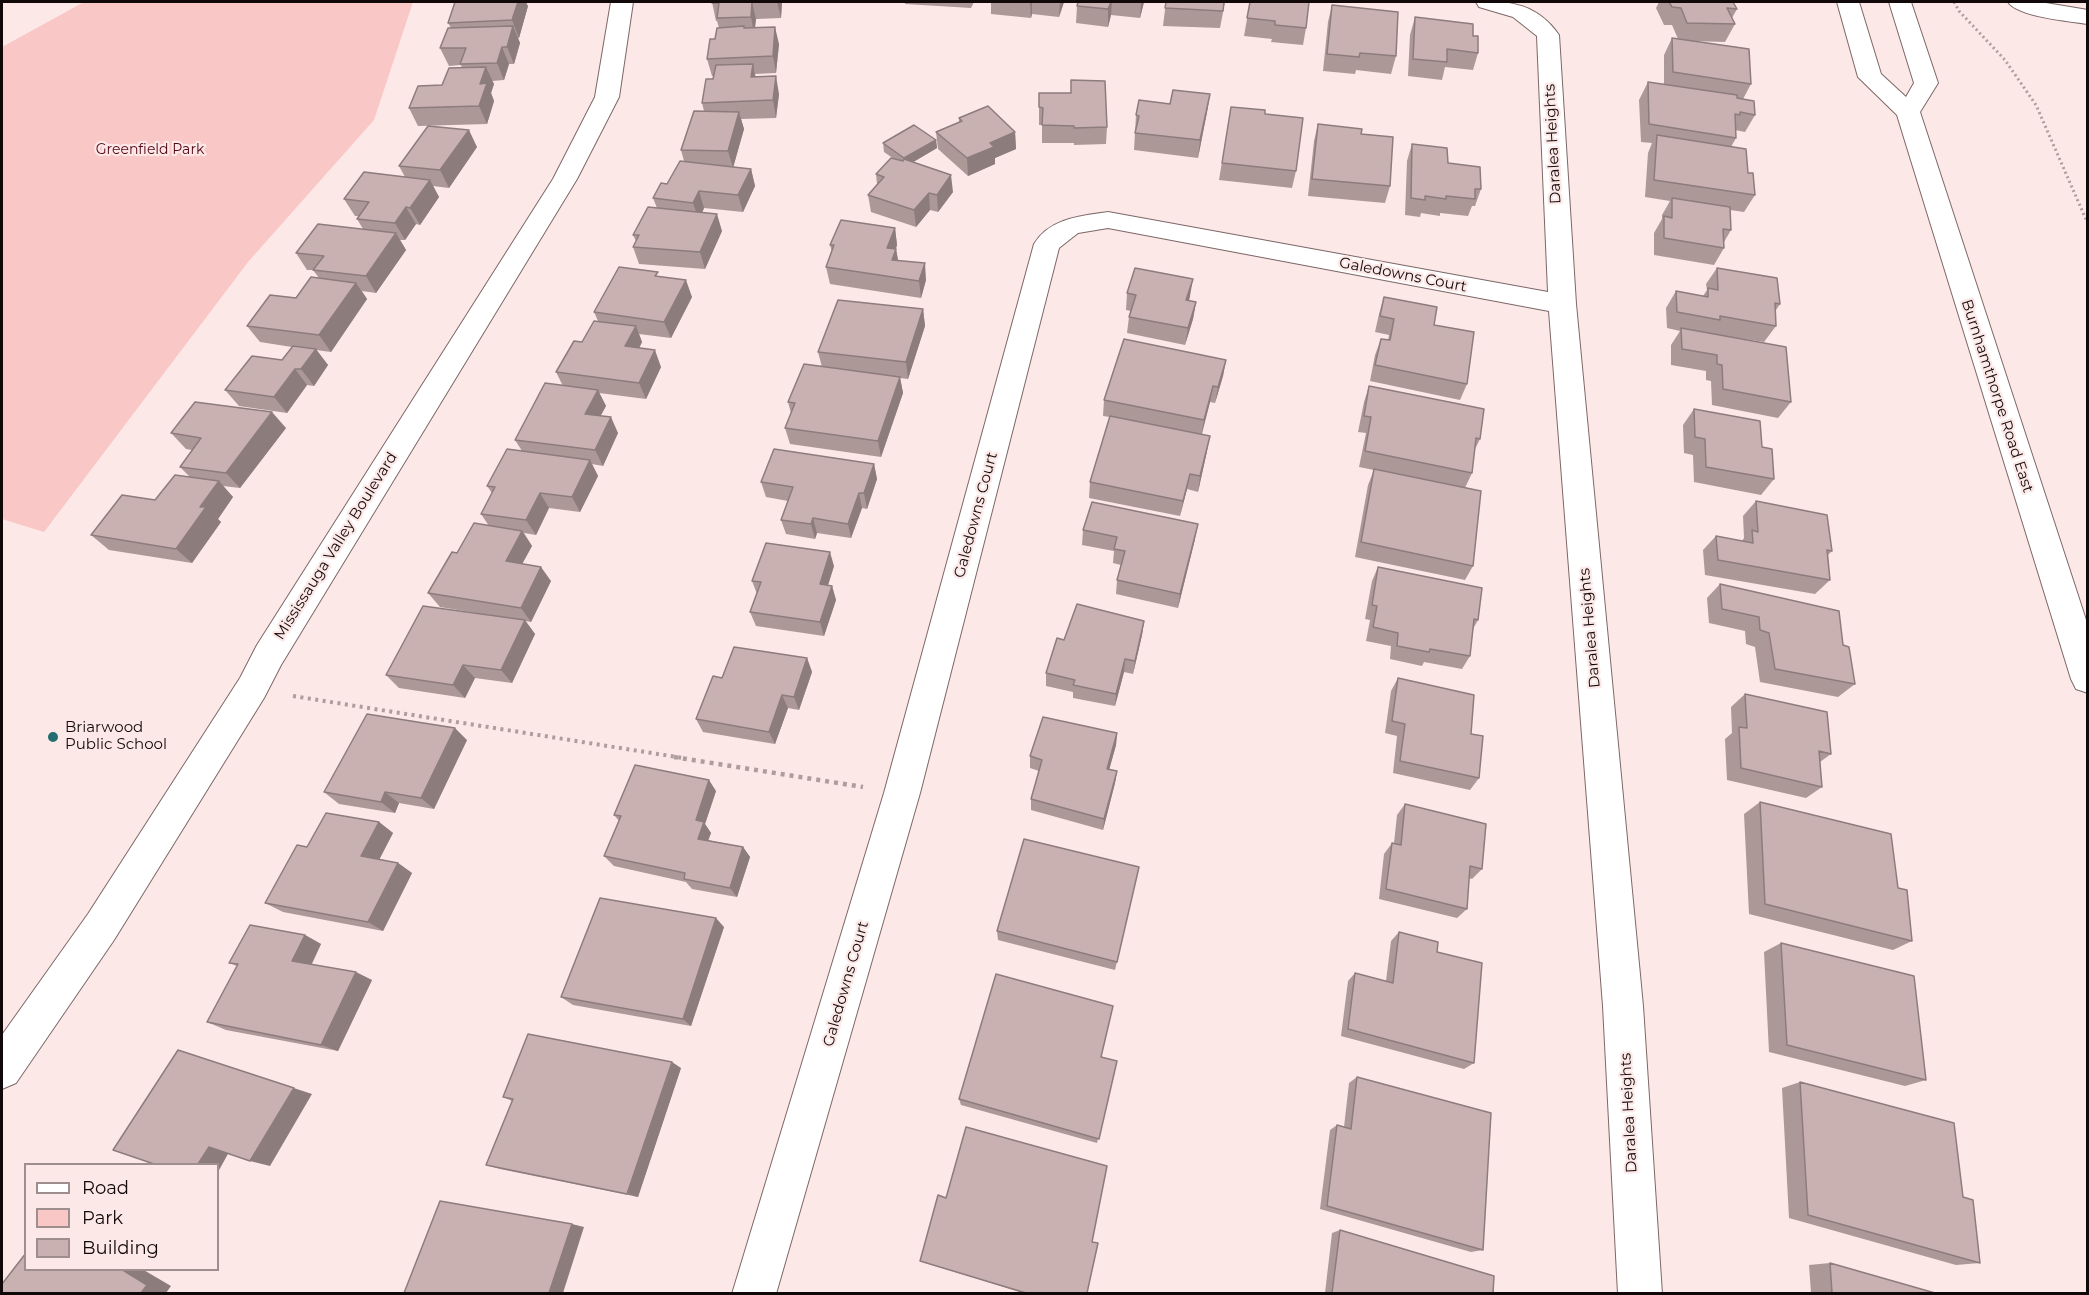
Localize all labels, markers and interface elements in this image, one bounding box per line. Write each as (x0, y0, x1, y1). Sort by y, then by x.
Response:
street label: Daralea Heights (1541, 83, 1565, 205)
park label: Greenfield Park (96, 142, 204, 158)
street label: Galedowns Court (1338, 254, 1468, 296)
street label: Burnhamthorpe Road East (1957, 297, 2037, 495)
street label: Mississauga Valley Boulevard (271, 449, 401, 643)
street label: Galedowns Court (951, 450, 1001, 580)
street label: Daralea Heights (1576, 567, 1604, 689)
place label: Briarwood Public School (65, 719, 167, 754)
marker: Briarwood Public School (46, 730, 60, 744)
street label: Galedowns Court (819, 919, 873, 1049)
street label: Daralea Heights (1617, 1052, 1641, 1174)
legend (24, 1163, 219, 1271)
text: Road (82, 1177, 129, 1199)
text: Park (82, 1207, 123, 1229)
text: Building (82, 1237, 159, 1259)

